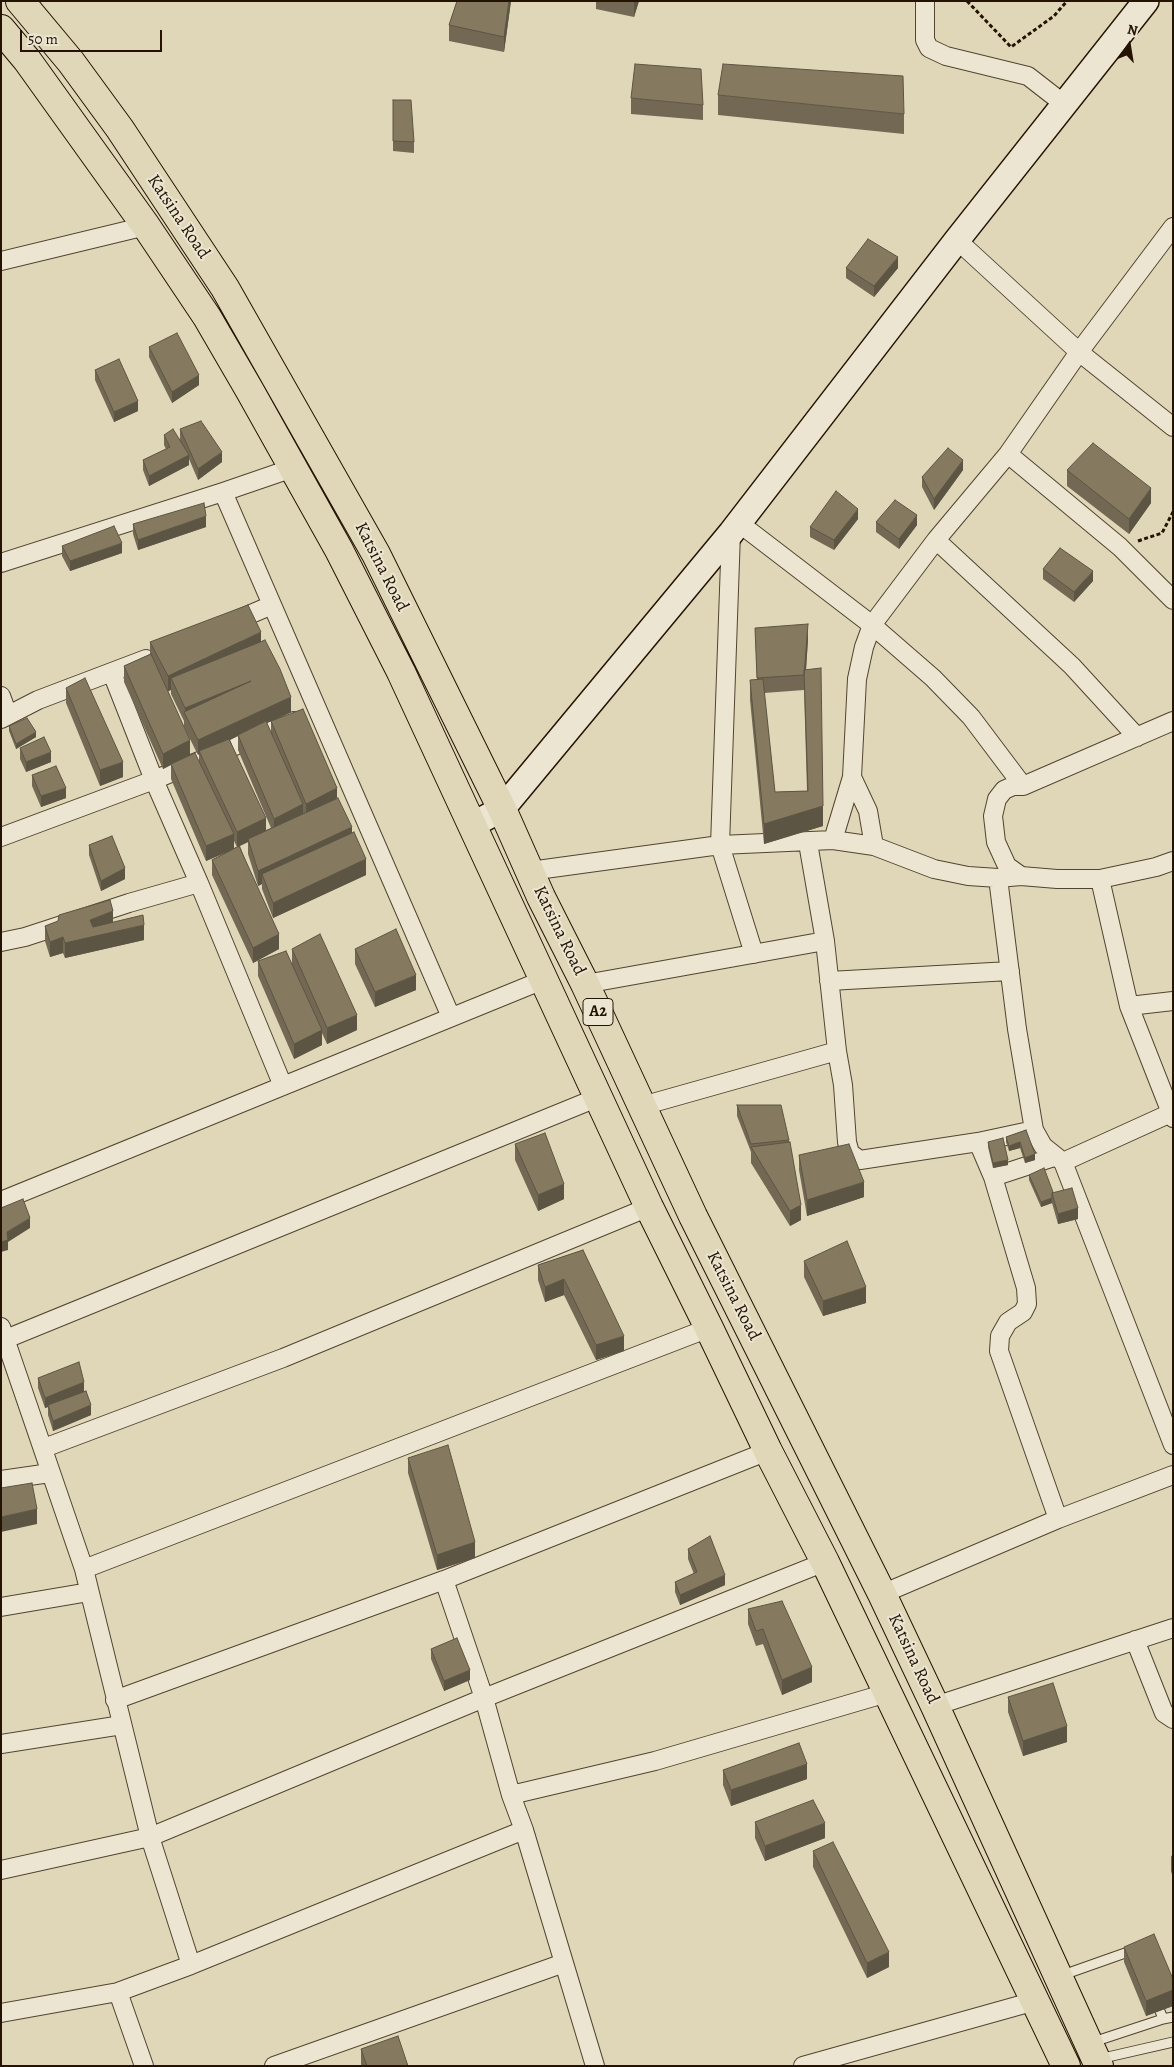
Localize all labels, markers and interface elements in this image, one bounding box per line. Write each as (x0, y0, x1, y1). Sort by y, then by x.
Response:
text: N (1125, 19, 1140, 40)
scale bar (22, 20, 165, 52)
north arrow (1104, 20, 1154, 70)
text: 50 m (28, 29, 58, 49)
street label: Katsina Road (142, 171, 214, 263)
street label: Katsina Road (349, 519, 413, 615)
street label: Katsina Road (528, 883, 590, 979)
road number: A2 (583, 999, 613, 1026)
street label: Katsina Road (701, 1248, 765, 1344)
street label: Katsina Road (883, 1610, 943, 1708)

